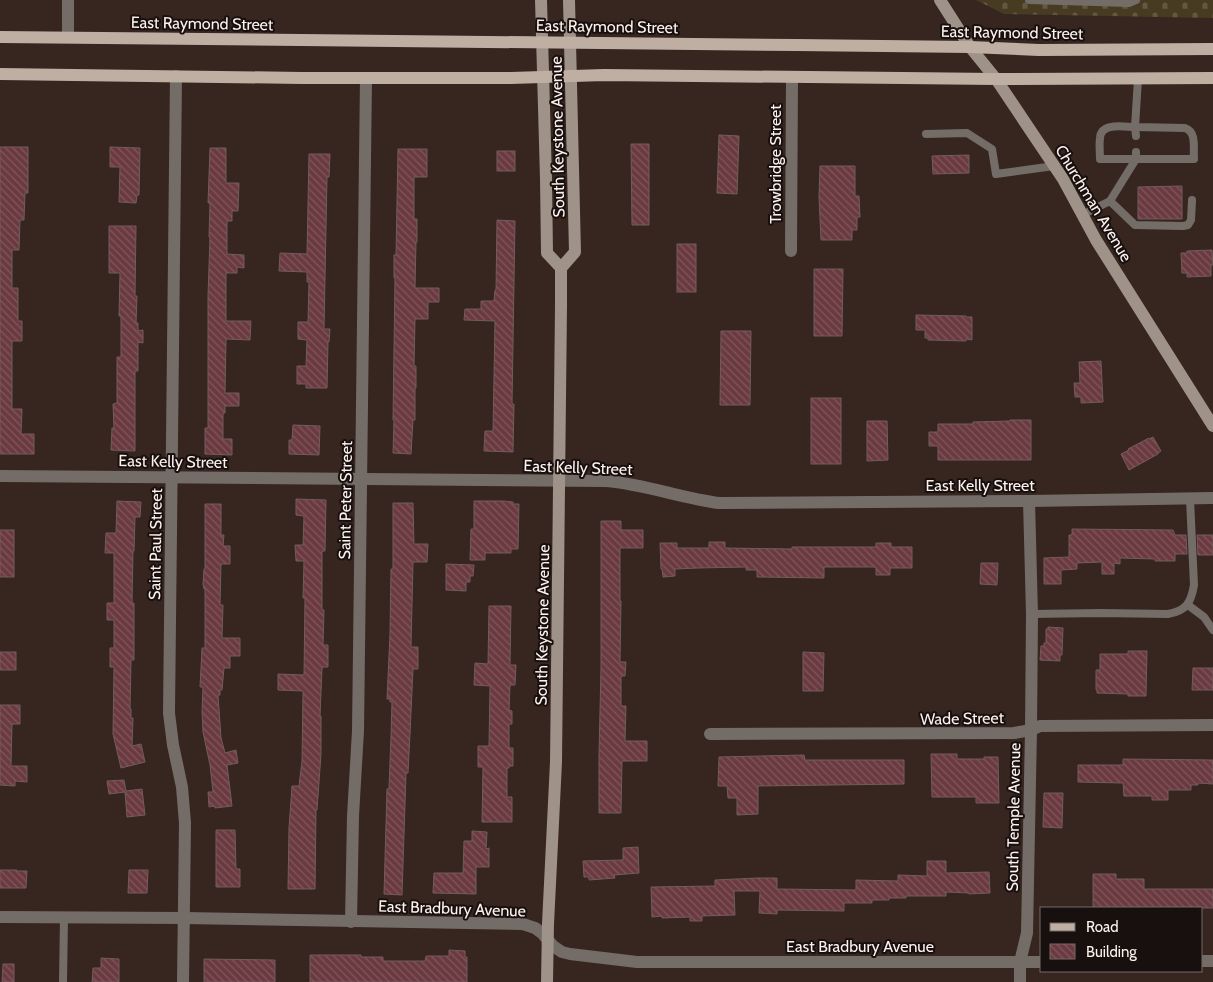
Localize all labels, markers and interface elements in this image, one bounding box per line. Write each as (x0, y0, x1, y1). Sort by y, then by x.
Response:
street label: East Raymond Street (131, 13, 274, 34)
street label: East Raymond Street (536, 16, 679, 37)
street label: East Raymond Street (941, 22, 1084, 43)
street label: South Keystone Avenue (547, 56, 568, 218)
street label: Trowbridge Street (766, 104, 785, 224)
street label: Churchman Avenue (1051, 141, 1136, 265)
street label: Saint Peter Street (335, 440, 356, 559)
street label: East Kelly Street (118, 451, 228, 472)
street label: East Kelly Street (523, 456, 633, 479)
street label: East Kelly Street (925, 476, 1035, 495)
street label: Saint Paul Street (145, 487, 166, 600)
street label: South Keystone Avenue (532, 544, 553, 706)
street label: Wade Street (920, 708, 1005, 729)
street label: South Temple Avenue (1003, 742, 1024, 892)
street label: East Bradbury Avenue (378, 896, 526, 921)
legend (1040, 907, 1203, 972)
text: Road (1086, 918, 1119, 936)
street label: East Bradbury Avenue (786, 937, 934, 956)
text: Building (1086, 943, 1137, 961)

